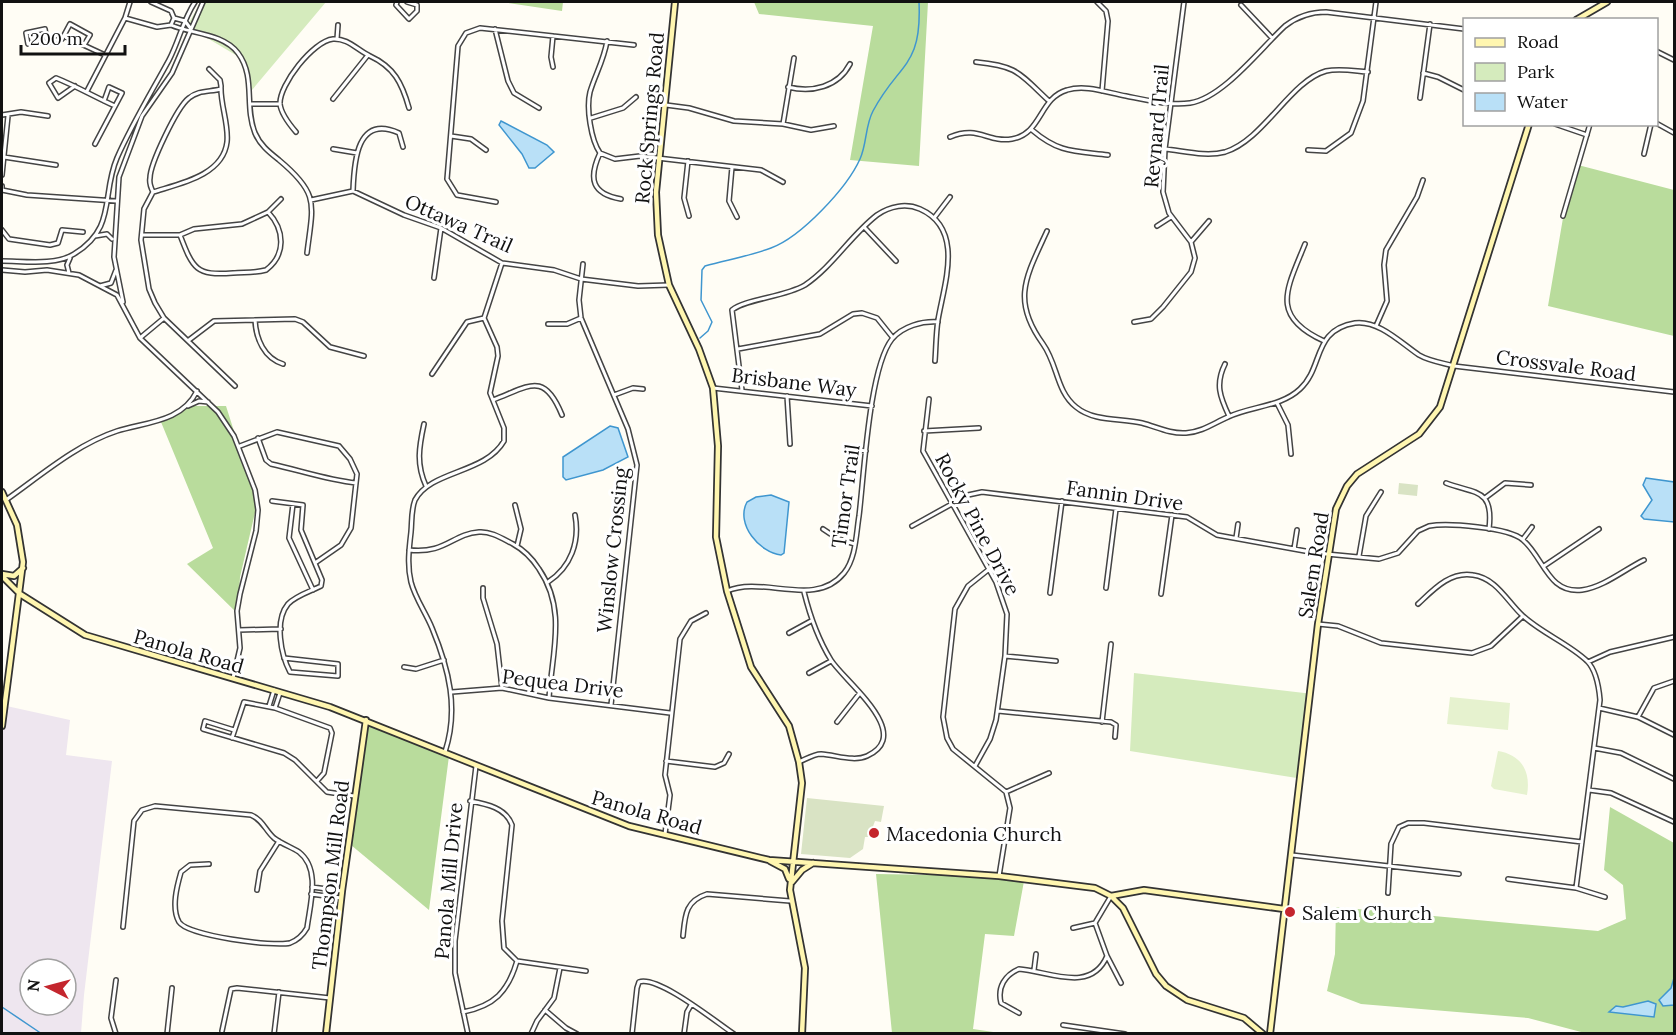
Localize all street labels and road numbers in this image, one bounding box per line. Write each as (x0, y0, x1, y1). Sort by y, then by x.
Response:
street label: Rock Springs Road (629, 31, 669, 205)
street label: Reynard Trail (1138, 63, 1174, 189)
street label: Ottawa Trail (401, 188, 517, 258)
street label: Crossvale Road (1495, 344, 1637, 386)
street label: Brisbane Way (730, 362, 858, 402)
street label: Timor Trail (825, 443, 865, 549)
street label: Rocky Pine Drive (930, 449, 1026, 599)
street label: Winslow Crossing (591, 465, 633, 634)
street label: Fannin Drive (1065, 474, 1185, 516)
street label: Salem Road (1292, 510, 1334, 620)
street label: Panola Road (131, 623, 247, 679)
street label: Pequea Drive (501, 663, 625, 703)
street label: Thompson Mill Road (306, 779, 354, 971)
street label: Panola Road (589, 784, 705, 840)
street label: Panola Mill Drive (429, 801, 467, 960)

